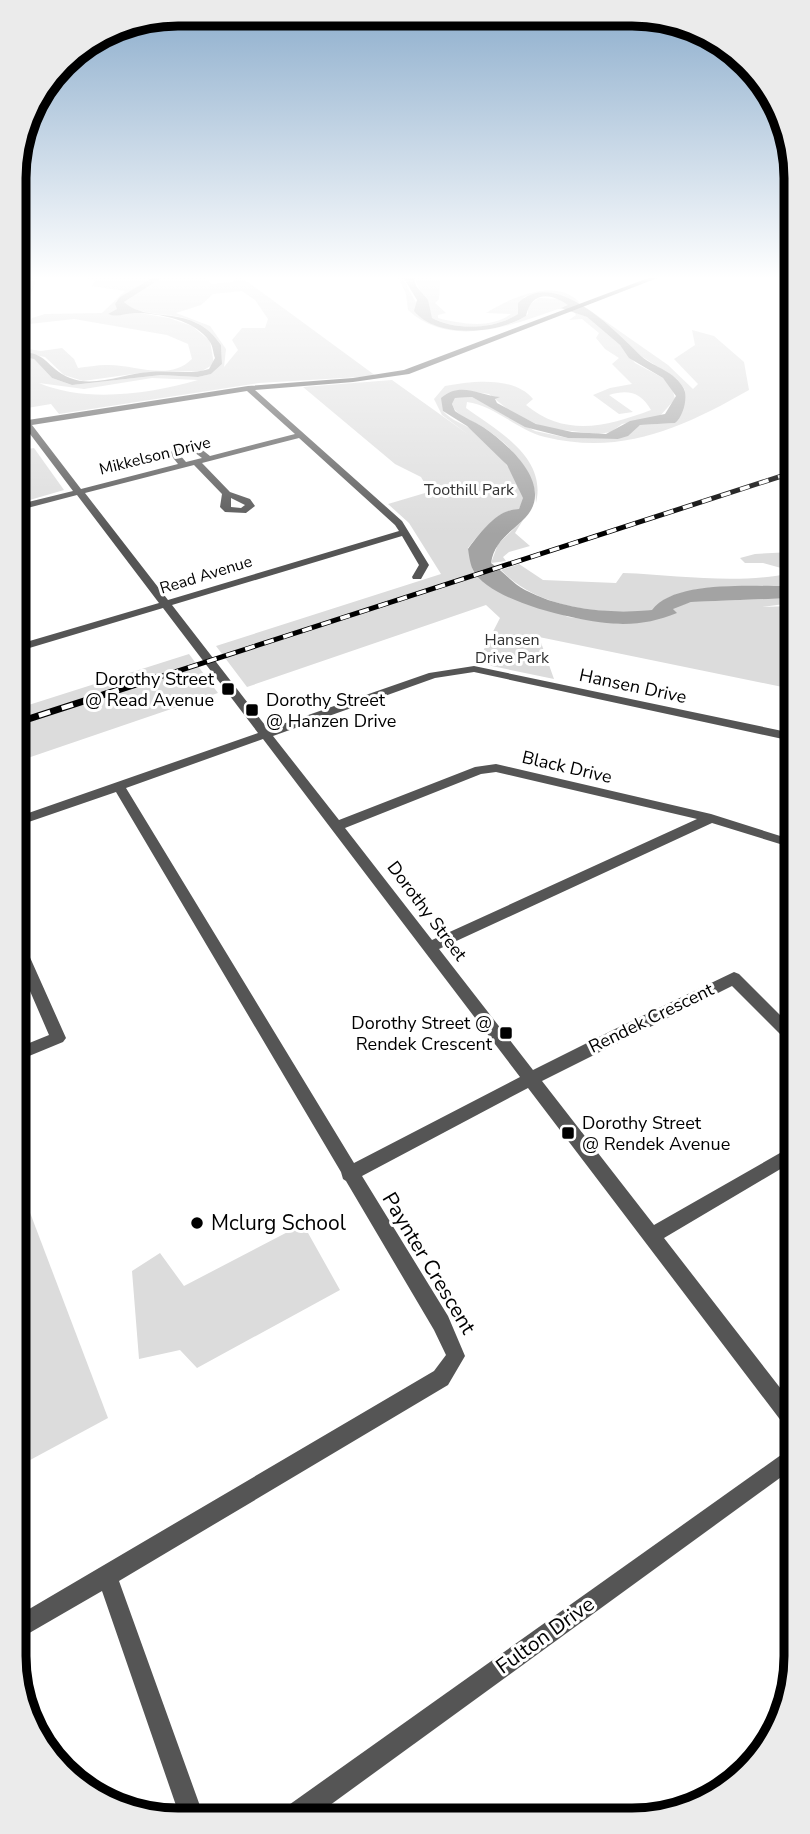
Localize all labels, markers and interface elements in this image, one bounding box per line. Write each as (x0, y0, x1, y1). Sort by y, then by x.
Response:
street label: Mikkelson Drive (97, 432, 213, 480)
park label: Toothill Park (424, 479, 515, 501)
street label: Read Avenue (157, 551, 255, 599)
park label: Hansen Drive Park (475, 629, 550, 669)
street label: Hansen Drive (577, 663, 689, 709)
place label: Dorothy Street @ Read Avenue (85, 667, 215, 712)
marker: Dorothy Street @ Read Avenue (220, 681, 236, 697)
place label: Dorothy Street @ Hanzen Drive (266, 688, 396, 733)
marker: Dorothy Street @ Hanzen Drive (244, 702, 260, 718)
street label: Black Drive (520, 745, 614, 789)
street label: Dorothy Street (382, 856, 473, 966)
street label: Rendek Crescent (585, 977, 718, 1059)
place label: Dorothy Street @ Rendek Crescent (351, 1011, 493, 1056)
marker: Dorothy Street @ Rendek Crescent (498, 1025, 514, 1041)
place label: Dorothy Street @ Rendek Avenue (582, 1111, 730, 1156)
marker: Dorothy Street @ Rendek Avenue (560, 1125, 576, 1141)
street label: Paynter Crescent (376, 1187, 483, 1340)
place label: Mclurg School (211, 1209, 347, 1237)
marker: Mclurg School (189, 1215, 205, 1231)
street label: Fulton Drive (490, 1590, 600, 1680)

